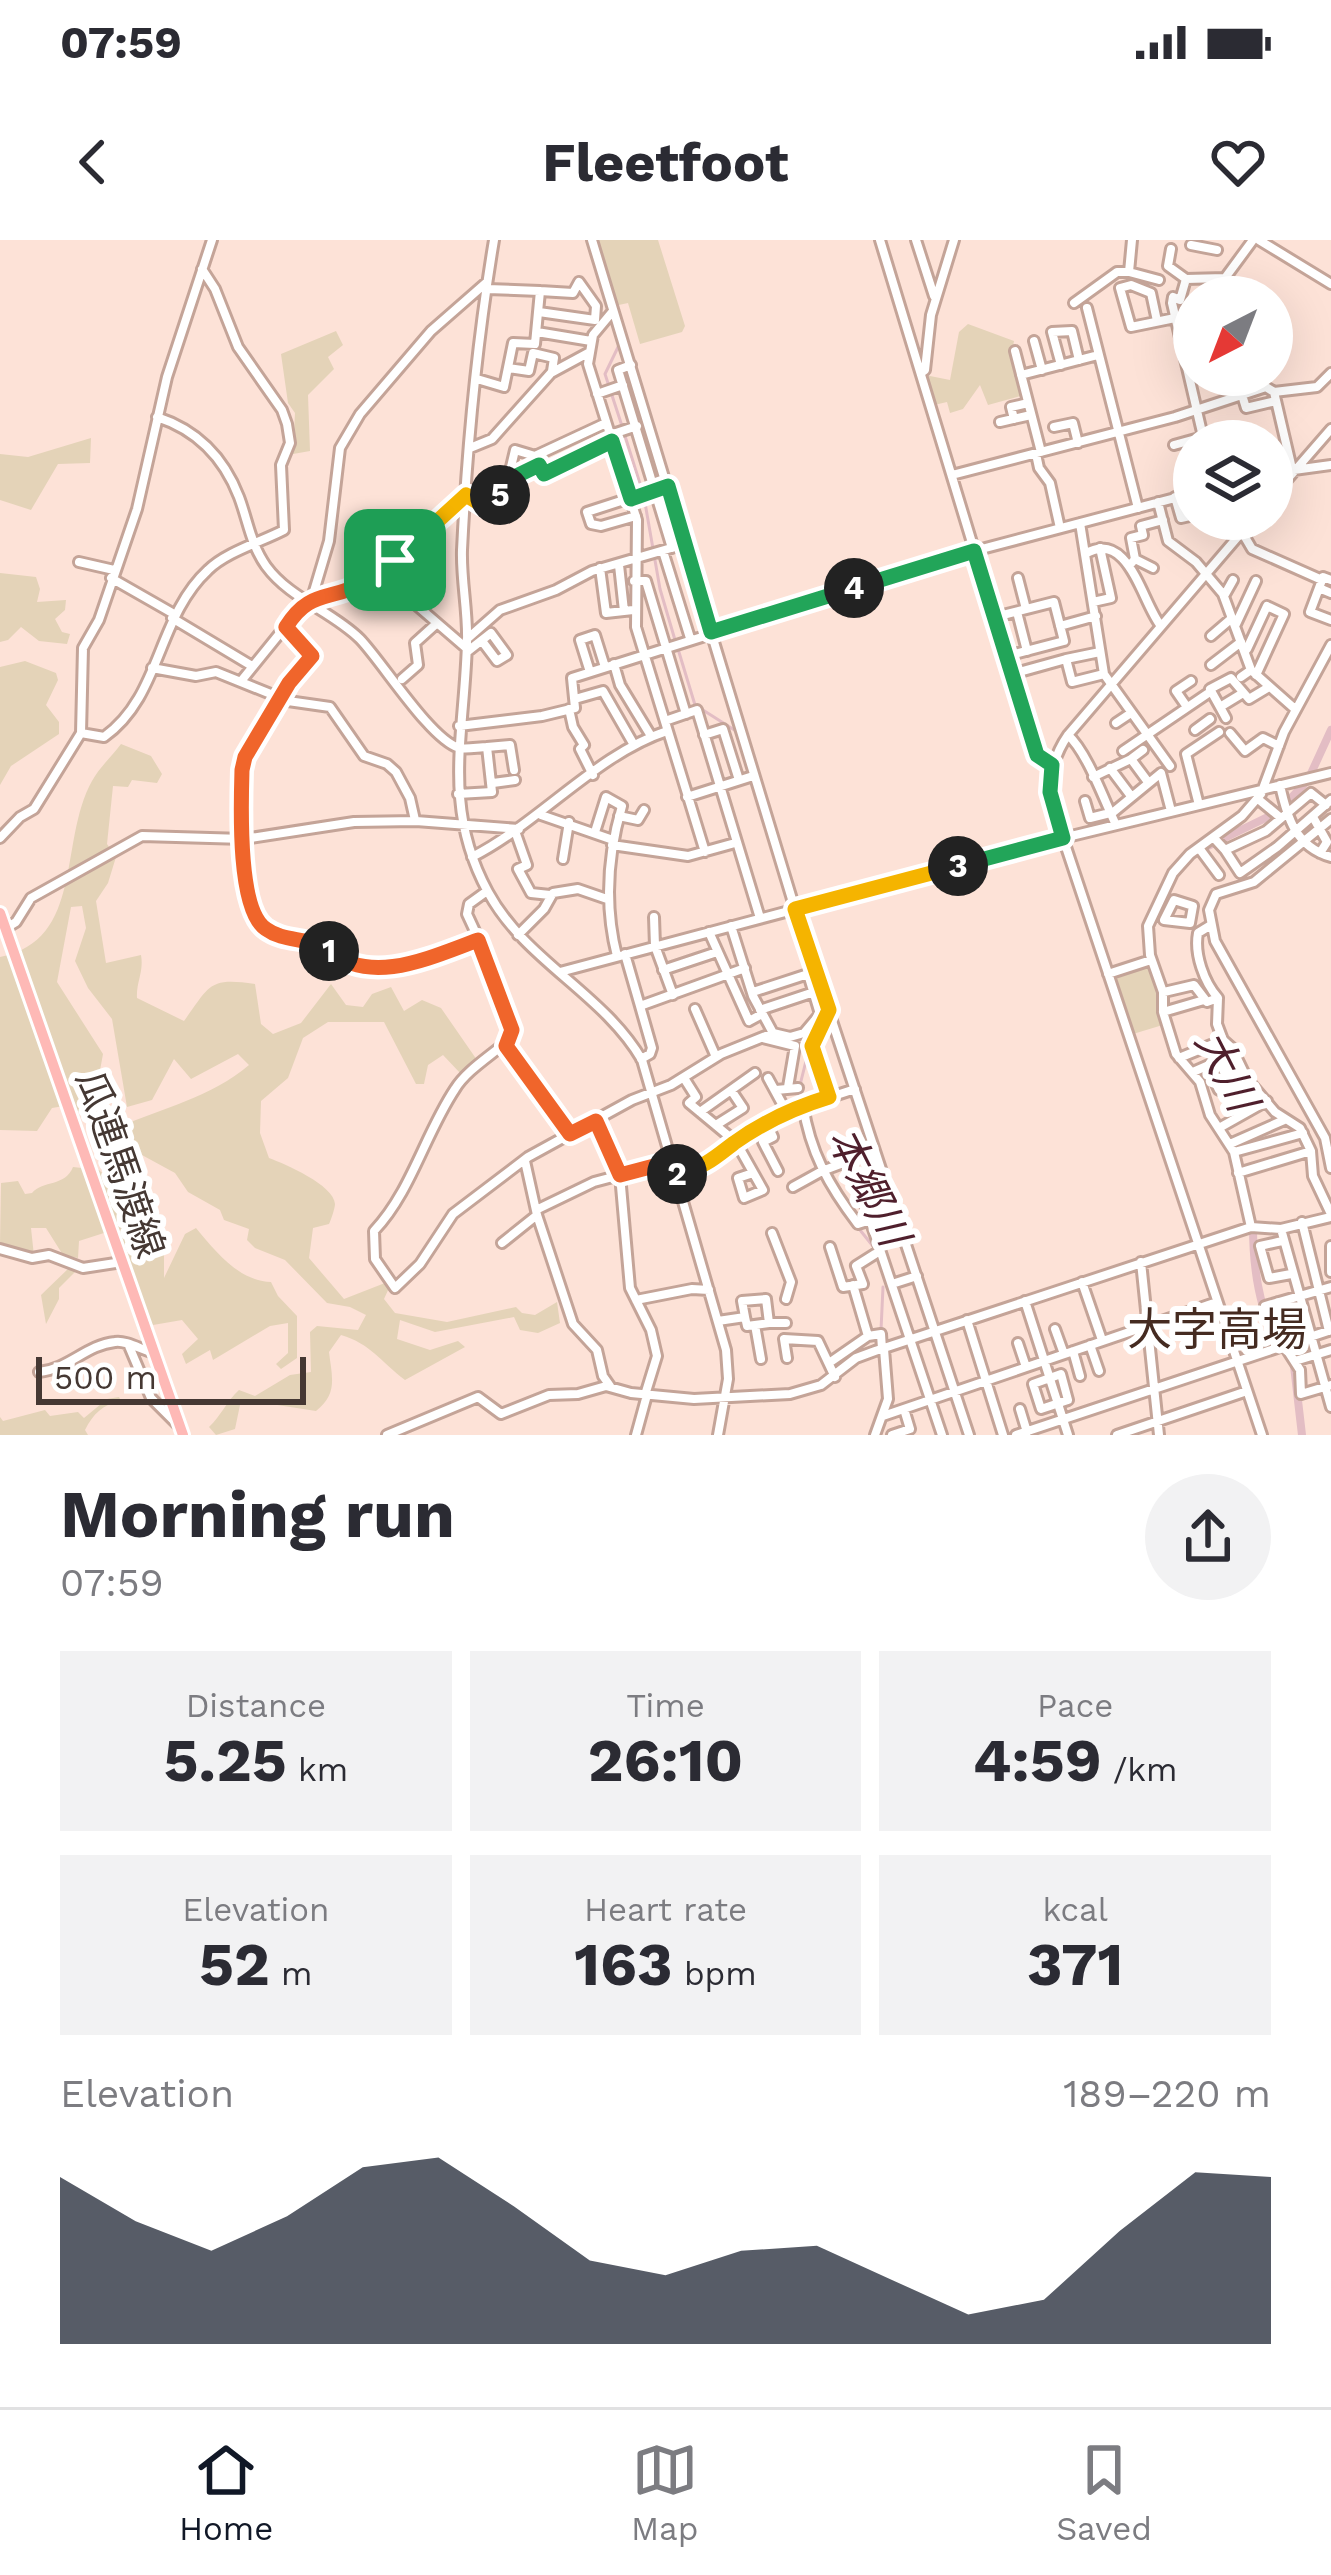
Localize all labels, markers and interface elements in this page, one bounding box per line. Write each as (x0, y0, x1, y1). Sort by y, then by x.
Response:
text: 07:59 (60, 16, 182, 69)
icon: back (60, 129, 126, 195)
icon: heart (1205, 129, 1271, 195)
text: Fleetfoot (542, 131, 789, 194)
north arrow (1173, 276, 1293, 396)
map controls (1173, 276, 1293, 540)
button: layers (1173, 420, 1293, 540)
pin: 5 (470, 465, 530, 525)
text: 5 (490, 475, 510, 514)
pin (344, 509, 446, 611)
icon: arrive (362, 527, 428, 593)
pin: 4 (824, 558, 884, 618)
text: 4 (843, 568, 865, 607)
pin: 3 (928, 836, 988, 896)
text: 3 (948, 846, 968, 885)
pin: 1 (299, 921, 359, 981)
text: 1 (322, 931, 336, 970)
water label: 大川 (1186, 1022, 1269, 1122)
street label: 瓜連馬渡線 (68, 1065, 174, 1264)
water label: 本郷川 (818, 1119, 921, 1257)
pin: 2 (647, 1144, 707, 1204)
text: 2 (667, 1154, 687, 1193)
district label: 大字高場 (1127, 1303, 1307, 1356)
scale bar (36, 1351, 306, 1404)
text: 500 m (54, 1358, 157, 1397)
button: share (1145, 1474, 1271, 1600)
text: Morning run (60, 1476, 455, 1553)
text: 07:59 (60, 1560, 164, 1605)
text: Distance (186, 1686, 326, 1725)
text: Time (626, 1686, 705, 1725)
text: Pace (1037, 1686, 1113, 1725)
text: 5.25 (164, 1725, 287, 1796)
text: 26:10 (588, 1725, 743, 1796)
text: 4:59 (973, 1725, 1102, 1796)
text: km (287, 1750, 348, 1789)
text: /km (1102, 1750, 1177, 1789)
text: Elevation (182, 1890, 329, 1929)
text: Heart rate (584, 1890, 747, 1929)
text: kcal (1042, 1890, 1108, 1929)
text: 52 (199, 1929, 270, 2000)
text: 163 (574, 1929, 673, 2000)
text: 371 (1027, 1929, 1123, 2000)
text: m (270, 1954, 313, 1993)
text: bpm (673, 1954, 757, 1993)
text: Elevation (60, 2071, 234, 2116)
text: 189–220 m (1063, 2071, 1271, 2116)
tab: Home (179, 2437, 273, 2548)
tab: Map (631, 2437, 698, 2548)
tab: Saved (1056, 2437, 1152, 2548)

